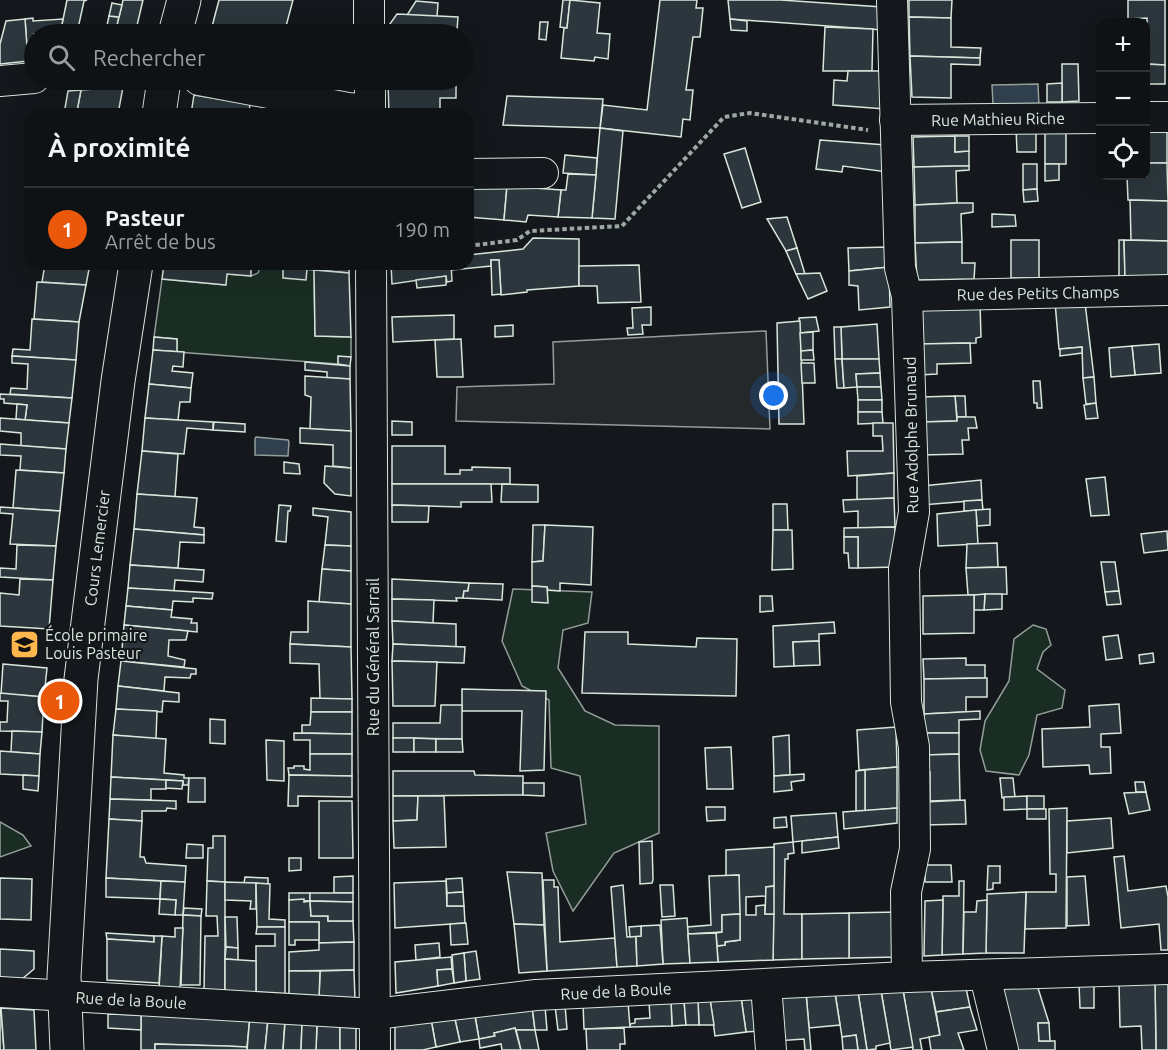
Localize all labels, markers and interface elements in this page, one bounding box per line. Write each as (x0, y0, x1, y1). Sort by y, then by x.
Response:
map controls (1096, 18, 1150, 180)
button: + (1096, 18, 1150, 72)
search box (24, 24, 474, 90)
icon: search (45, 41, 78, 74)
text: Rechercher (93, 45, 205, 70)
button: − (1096, 72, 1150, 126)
street label: Rue Mathieu Riche (931, 109, 1065, 129)
button: locate (1096, 126, 1150, 180)
text: À proximité (48, 133, 190, 162)
text: Pasteur (105, 205, 185, 230)
text: 1 (62, 218, 73, 241)
text: 190 m (394, 218, 450, 241)
text: Arrêt de bus (105, 230, 216, 253)
street label: Rue des Petits Champs (956, 283, 1120, 303)
street label: Rue Adolphe Brunaud (901, 356, 921, 514)
your location (759, 381, 788, 410)
street label: Cours Lemercier (81, 489, 113, 607)
street label: Rue du Général Sarrail (364, 578, 382, 736)
place label: École primaire Louis Pasteur (45, 624, 148, 662)
school or university icon: École primaire Louis Pasteur (8, 628, 40, 660)
pin: 1 (40, 678, 80, 724)
street label: Rue de la Boule (560, 979, 672, 1003)
street label: Rue de la Boule (75, 988, 187, 1012)

